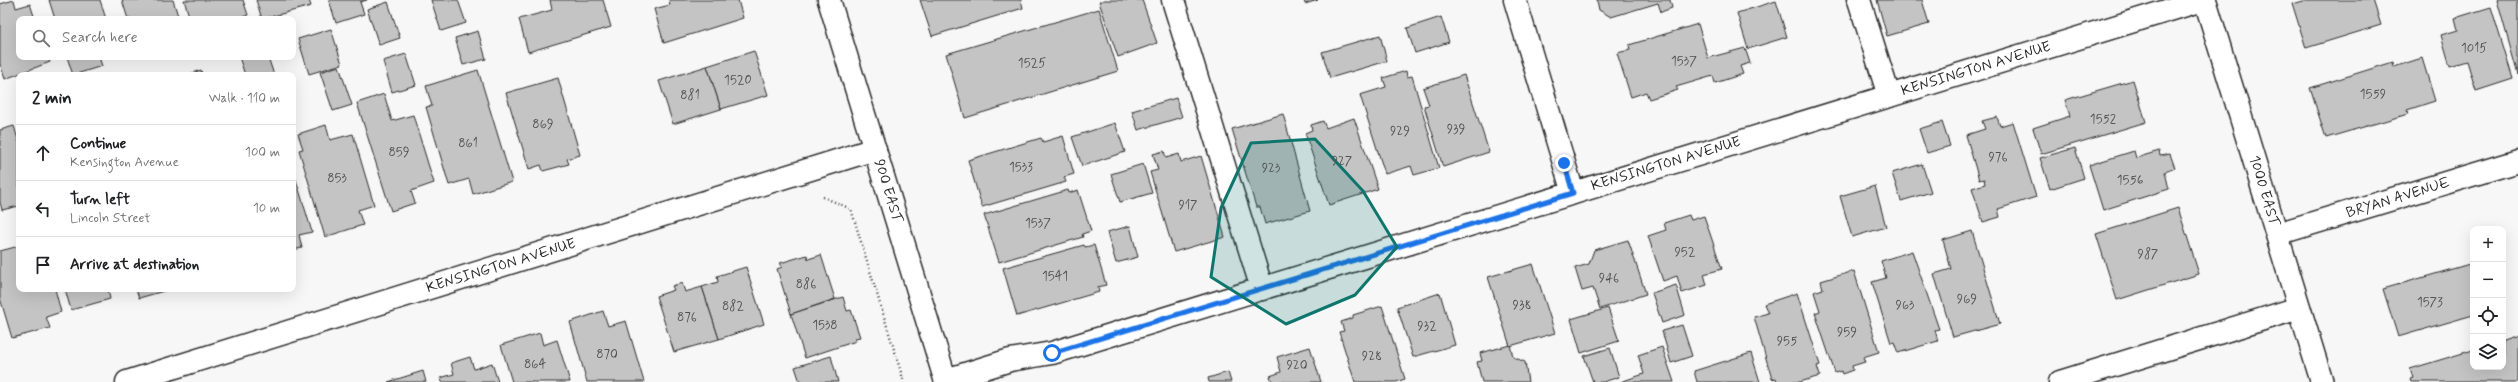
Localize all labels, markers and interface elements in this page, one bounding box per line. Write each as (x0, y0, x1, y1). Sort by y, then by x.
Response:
search box (16, 16, 296, 60)
icon: search (30, 27, 52, 49)
text: Search here (62, 28, 138, 48)
street label: KENSINGTON AVENUE (1899, 37, 2054, 101)
house number: 1015 (2461, 40, 2487, 57)
house number: 1537 (1671, 53, 1697, 70)
house number: 1525 (1018, 55, 1046, 72)
house number: 1520 (724, 72, 752, 89)
house number: 1559 (2360, 86, 2386, 103)
text: 2 min (32, 87, 72, 109)
house number: 881 (680, 87, 700, 104)
text: Walk · 110 m (209, 90, 280, 107)
house number: 1552 (2090, 111, 2117, 128)
house number: 869 (532, 116, 554, 133)
house number: 939 (1447, 121, 1465, 138)
house number: 929 (1390, 123, 1410, 140)
street label: KENSINGTON AVENUE (1589, 132, 1744, 196)
text: Continue (70, 134, 126, 154)
house number: 861 (458, 135, 478, 152)
icon: ahead (32, 142, 54, 164)
text: 100 m (245, 144, 280, 161)
house number: 859 (388, 144, 410, 161)
house number: 976 (1988, 149, 2008, 166)
house number: 927 (1332, 153, 1352, 170)
street label: 1000 EAST (2244, 153, 2284, 230)
text: Kensington Avenue (70, 154, 179, 171)
route end (1555, 154, 1573, 172)
street label: 900 EAST (869, 157, 907, 226)
house number: 1533 (1009, 159, 1033, 176)
house number: 923 (1262, 160, 1281, 177)
house number: 853 (327, 170, 347, 187)
house number: 1556 (2117, 172, 2144, 189)
street label: BRYAN AVENUE (2344, 173, 2453, 223)
text: Turn left (70, 190, 130, 210)
house number: 917 (1178, 197, 1198, 214)
icon: left (32, 198, 54, 220)
text: 10 m (253, 200, 280, 217)
text: Lincoln Street (70, 210, 151, 227)
house number: 1537 (1025, 215, 1051, 232)
map controls (2470, 226, 2506, 370)
button: + (2470, 226, 2506, 262)
street label: KENSINGTON AVENUE (424, 234, 579, 298)
house number: 952 (1674, 244, 1696, 261)
house number: 987 (2138, 246, 2158, 263)
icon: arrive (32, 254, 54, 276)
text: Arrive at destination (70, 255, 199, 275)
button: − (2470, 262, 2506, 298)
house number: 1541 (1042, 268, 1068, 285)
house number: 946 (1599, 270, 1619, 287)
house number: 886 (796, 276, 816, 293)
house number: 969 (1957, 291, 1977, 308)
house number: 1573 (2417, 294, 2443, 311)
house number: 938 (1513, 297, 1531, 314)
house number: 963 (1896, 297, 1915, 314)
house number: 882 (722, 298, 744, 315)
button: locate (2470, 298, 2506, 334)
house number: 876 (677, 309, 697, 326)
house number: 1538 (812, 317, 838, 334)
house number: 932 (1417, 318, 1437, 335)
house number: 959 (1837, 324, 1857, 341)
house number: 955 (1777, 333, 1797, 350)
button: layers (2470, 334, 2506, 370)
route start (1043, 344, 1061, 362)
house number: 870 (596, 346, 618, 363)
house number: 928 (1362, 348, 1382, 365)
house number: 864 (524, 356, 546, 373)
house number: 920 (1286, 357, 1308, 374)

